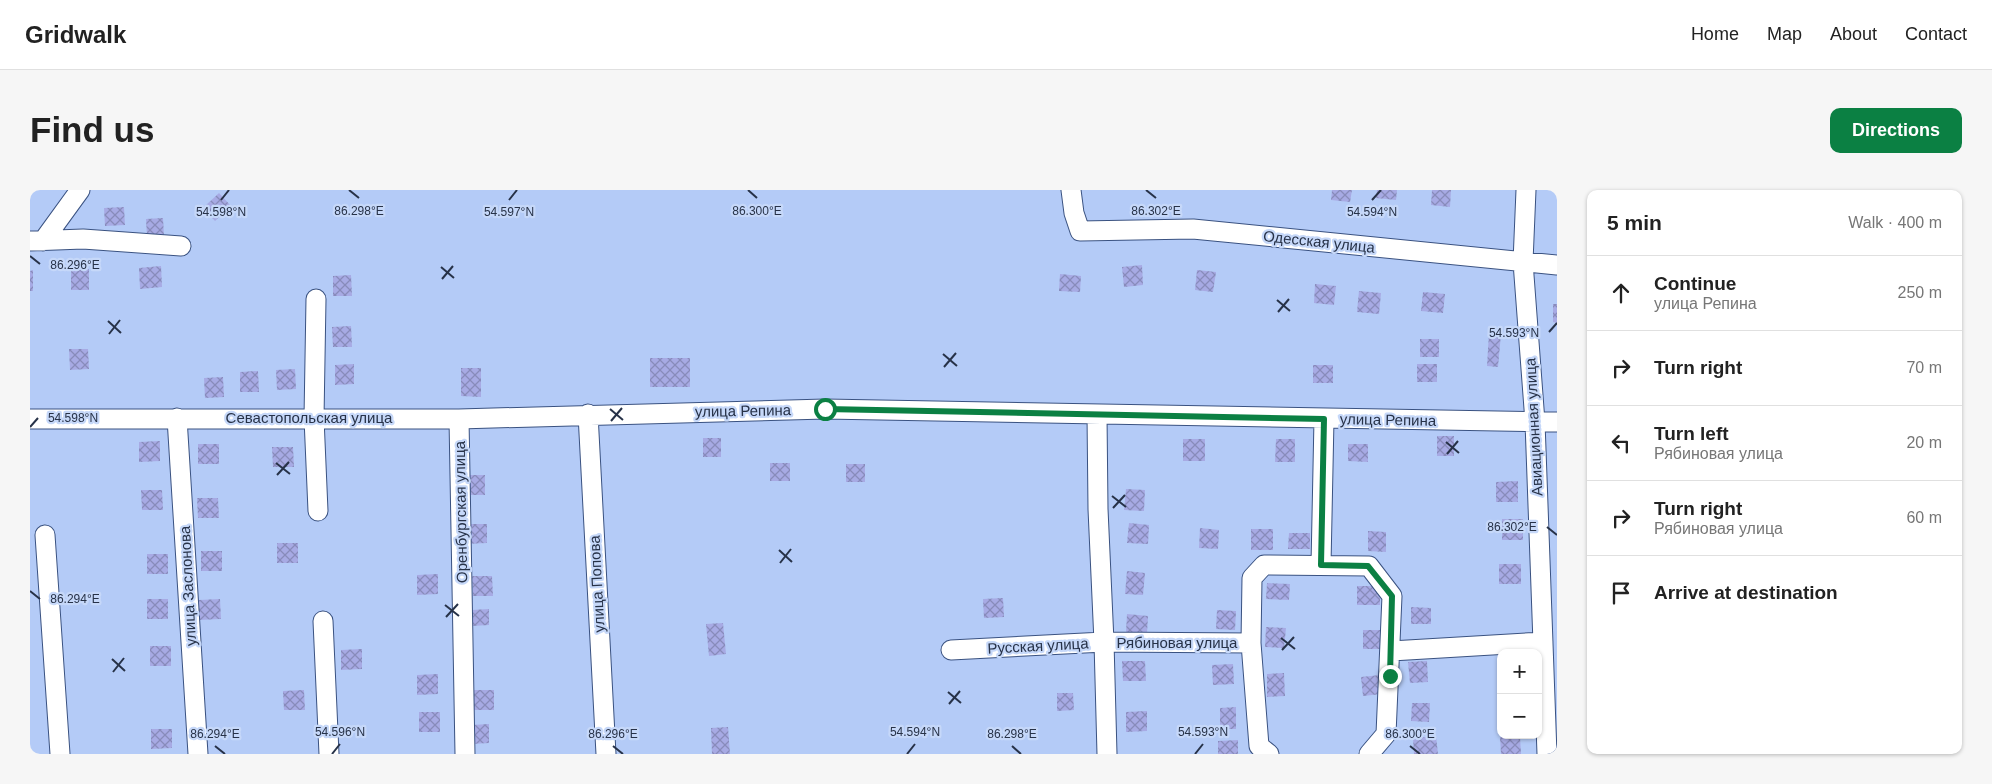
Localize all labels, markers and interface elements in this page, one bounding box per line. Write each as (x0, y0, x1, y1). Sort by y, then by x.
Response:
text: Gridwalk (25, 21, 126, 48)
text: Home (1691, 24, 1739, 44)
text: Map (1767, 24, 1802, 44)
text: About (1830, 24, 1877, 44)
text: Contact (1905, 24, 1967, 44)
button: Directions (1830, 108, 1962, 153)
text: Find us (30, 110, 154, 149)
text: 86.298°E (334, 204, 384, 218)
text: 86.300°E (732, 204, 782, 218)
text: 86.302°E (1131, 204, 1181, 218)
text: 54.598°N (196, 205, 246, 219)
text: 54.597°N (484, 205, 534, 219)
text: 54.594°N (1347, 205, 1397, 219)
text: 5 min (1607, 211, 1662, 234)
text: Walk · 400 m (1848, 214, 1942, 231)
street label: Одесская улица (1262, 227, 1376, 256)
text: 86.296°E (50, 258, 100, 272)
text: Continue (1654, 273, 1736, 294)
icon: ahead (1607, 279, 1635, 307)
text: 250 m (1898, 284, 1942, 301)
text: улица Репина (1654, 295, 1757, 312)
text: 54.593°N (1489, 326, 1539, 340)
icon: right (1607, 354, 1635, 382)
street label: Авиационная улица (1521, 357, 1546, 497)
text: Turn right (1654, 357, 1742, 378)
text: 70 m (1906, 359, 1942, 376)
route start (814, 398, 837, 421)
street label: улица Репина (695, 401, 792, 420)
street label: Севастопольская улица (226, 409, 393, 426)
street label: улица Репина (1340, 410, 1437, 429)
text: 54.598°N (48, 411, 98, 425)
text: Turn left (1654, 423, 1729, 444)
icon: left (1607, 429, 1635, 457)
text: 20 m (1906, 434, 1942, 451)
street label: Оренбургская улица (451, 440, 470, 583)
text: Рябиновая улица (1654, 445, 1783, 462)
text: Turn right (1654, 498, 1742, 519)
icon: right (1607, 504, 1635, 532)
text: 60 m (1906, 509, 1942, 526)
text: 86.302°E (1487, 520, 1537, 534)
text: Рябиновая улица (1654, 520, 1783, 537)
street label: улица Заслонова (176, 525, 199, 647)
street label: улица Попова (585, 534, 608, 633)
icon: arrive (1607, 579, 1635, 607)
text: Arrive at destination (1654, 582, 1838, 603)
text: 86.294°E (50, 592, 100, 606)
street label: Русская улица (987, 634, 1090, 657)
street label: Рябиновая улица (1117, 634, 1238, 651)
map controls (1497, 649, 1542, 739)
button: + (1497, 649, 1542, 694)
route end (1379, 665, 1402, 688)
button: − (1497, 694, 1542, 739)
text: 54.596°N (315, 725, 365, 739)
text: 54.594°N (890, 725, 940, 739)
text: 54.593°N (1178, 725, 1228, 739)
text: 86.294°E (190, 727, 240, 741)
text: 86.296°E (588, 727, 638, 741)
text: 86.298°E (987, 727, 1037, 741)
text: 86.300°E (1385, 727, 1435, 741)

